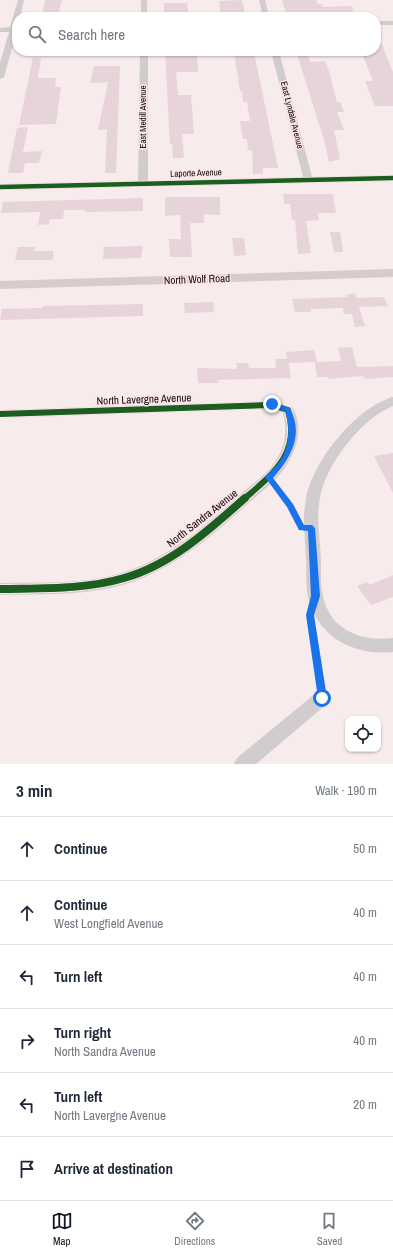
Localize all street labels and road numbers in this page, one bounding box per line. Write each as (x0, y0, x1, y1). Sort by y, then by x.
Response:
street label: East Lyndale Avenue (278, 80, 306, 150)
street label: East Medill Avenue (137, 85, 149, 149)
street label: Laporte Avenue (170, 166, 222, 180)
street label: North Wolf Road (164, 271, 230, 287)
street label: North Lavergne Avenue (96, 390, 192, 408)
street label: North Sandra Avenue (164, 486, 240, 550)

